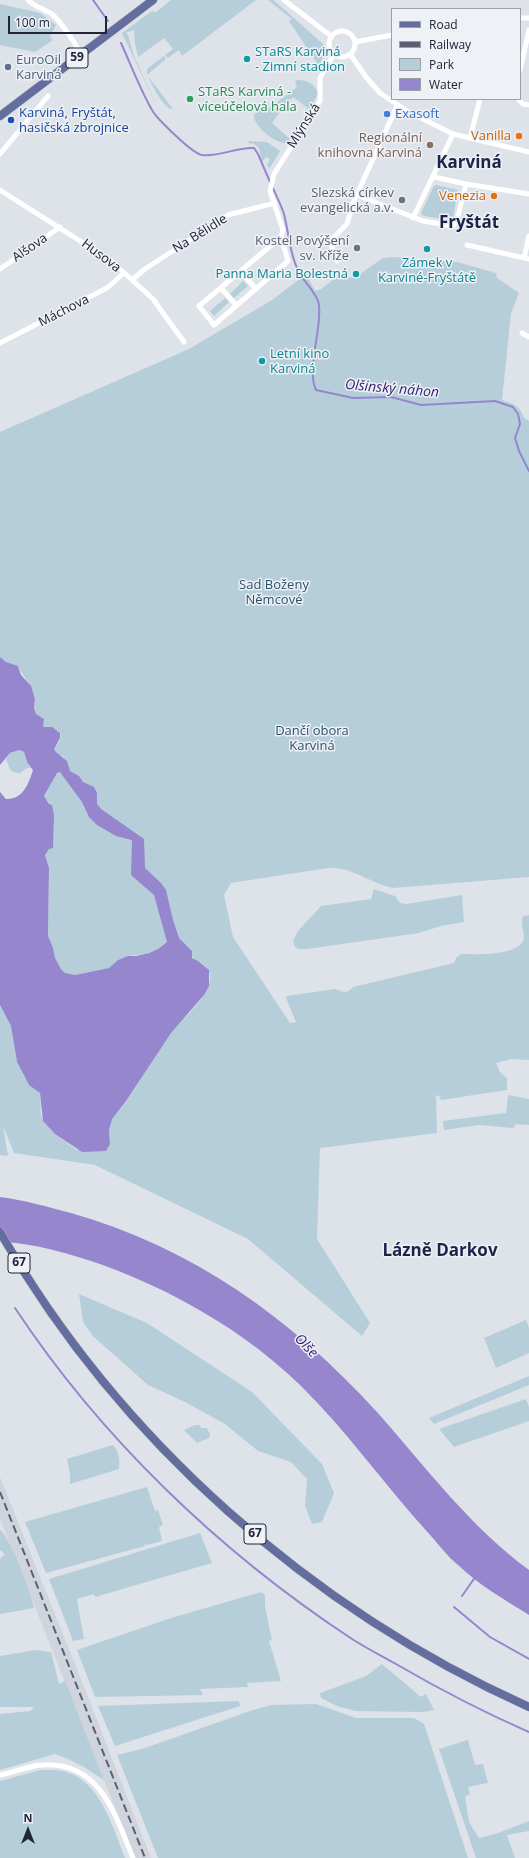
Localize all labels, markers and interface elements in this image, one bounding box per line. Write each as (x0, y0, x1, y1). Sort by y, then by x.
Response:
scale bar (10, 8, 109, 34)
legend (391, 8, 521, 100)
text: 100 m (15, 14, 50, 31)
text: Road (429, 16, 458, 33)
text: Railway (429, 36, 471, 53)
place label: STaRS Karviná - Zimní stadion (255, 44, 345, 75)
road number: 59 (66, 48, 88, 68)
place label: EuroOil Karviná (16, 52, 61, 83)
marker: STaRS Karviná - Zimní stadion (242, 54, 252, 64)
text: Park (429, 56, 454, 73)
marker: EuroOil Karviná (3, 62, 13, 72)
text: Water (429, 76, 463, 93)
place label: STaRS Karviná - víceúčelová hala (198, 84, 297, 115)
marker: STaRS Karviná - víceúčelová hala (185, 94, 195, 104)
street label: Mlýnská (284, 101, 324, 151)
place label: Karviná, Fryštát, hasičská zbrojnice (19, 105, 129, 136)
place label: Exasoft (395, 106, 439, 122)
marker: Exasoft (382, 109, 392, 119)
marker: Karviná, Fryštát, hasičská zbrojnice (6, 115, 16, 125)
place label: Vanilla (471, 128, 511, 144)
place label: Regionální knihovna Karviná (318, 130, 422, 161)
marker: Vanilla (514, 131, 524, 141)
marker: Regionální knihovna Karviná (425, 140, 435, 150)
district label: Karviná (436, 153, 502, 173)
place label: Slezská církev evangelická a.v. (300, 185, 394, 216)
place label: Venezia (439, 188, 486, 204)
marker: Venezia (489, 191, 499, 201)
marker: Slezská církev evangelická a.v. (397, 195, 407, 205)
street label: Na Bělidle (170, 211, 230, 257)
district label: Fryštát (439, 213, 499, 233)
street label: Alšova (9, 230, 51, 266)
place label: Kostel Povýšení sv. Kříže (255, 233, 349, 264)
street label: Husova (78, 236, 124, 276)
marker: Kostel Povýšení sv. Kříže (352, 243, 362, 253)
marker: Zámek v Karviné-Fryštátě (422, 244, 432, 254)
place label: Zámek v Karviné-Fryštátě (378, 255, 476, 286)
place label: Panna Maria Bolestná (215, 266, 348, 282)
marker: Panna Maria Bolestná (351, 269, 361, 279)
street label: Máchova (36, 292, 92, 330)
place label: Letní kino Karviná (270, 346, 329, 377)
marker: Letní kino Karviná (257, 356, 267, 366)
water label: Olšinský náhon (344, 377, 440, 401)
park label: Sad Boženy Němcové (239, 577, 309, 608)
park label: Dančí obora Karviná (275, 723, 349, 754)
district label: Lázně Darkov (382, 1241, 498, 1261)
road number: 67 (8, 1253, 30, 1273)
water label: Olše (291, 1331, 321, 1361)
road number: 67 (244, 1524, 266, 1544)
north arrow (8, 1810, 48, 1850)
text: N (24, 1810, 32, 1825)

